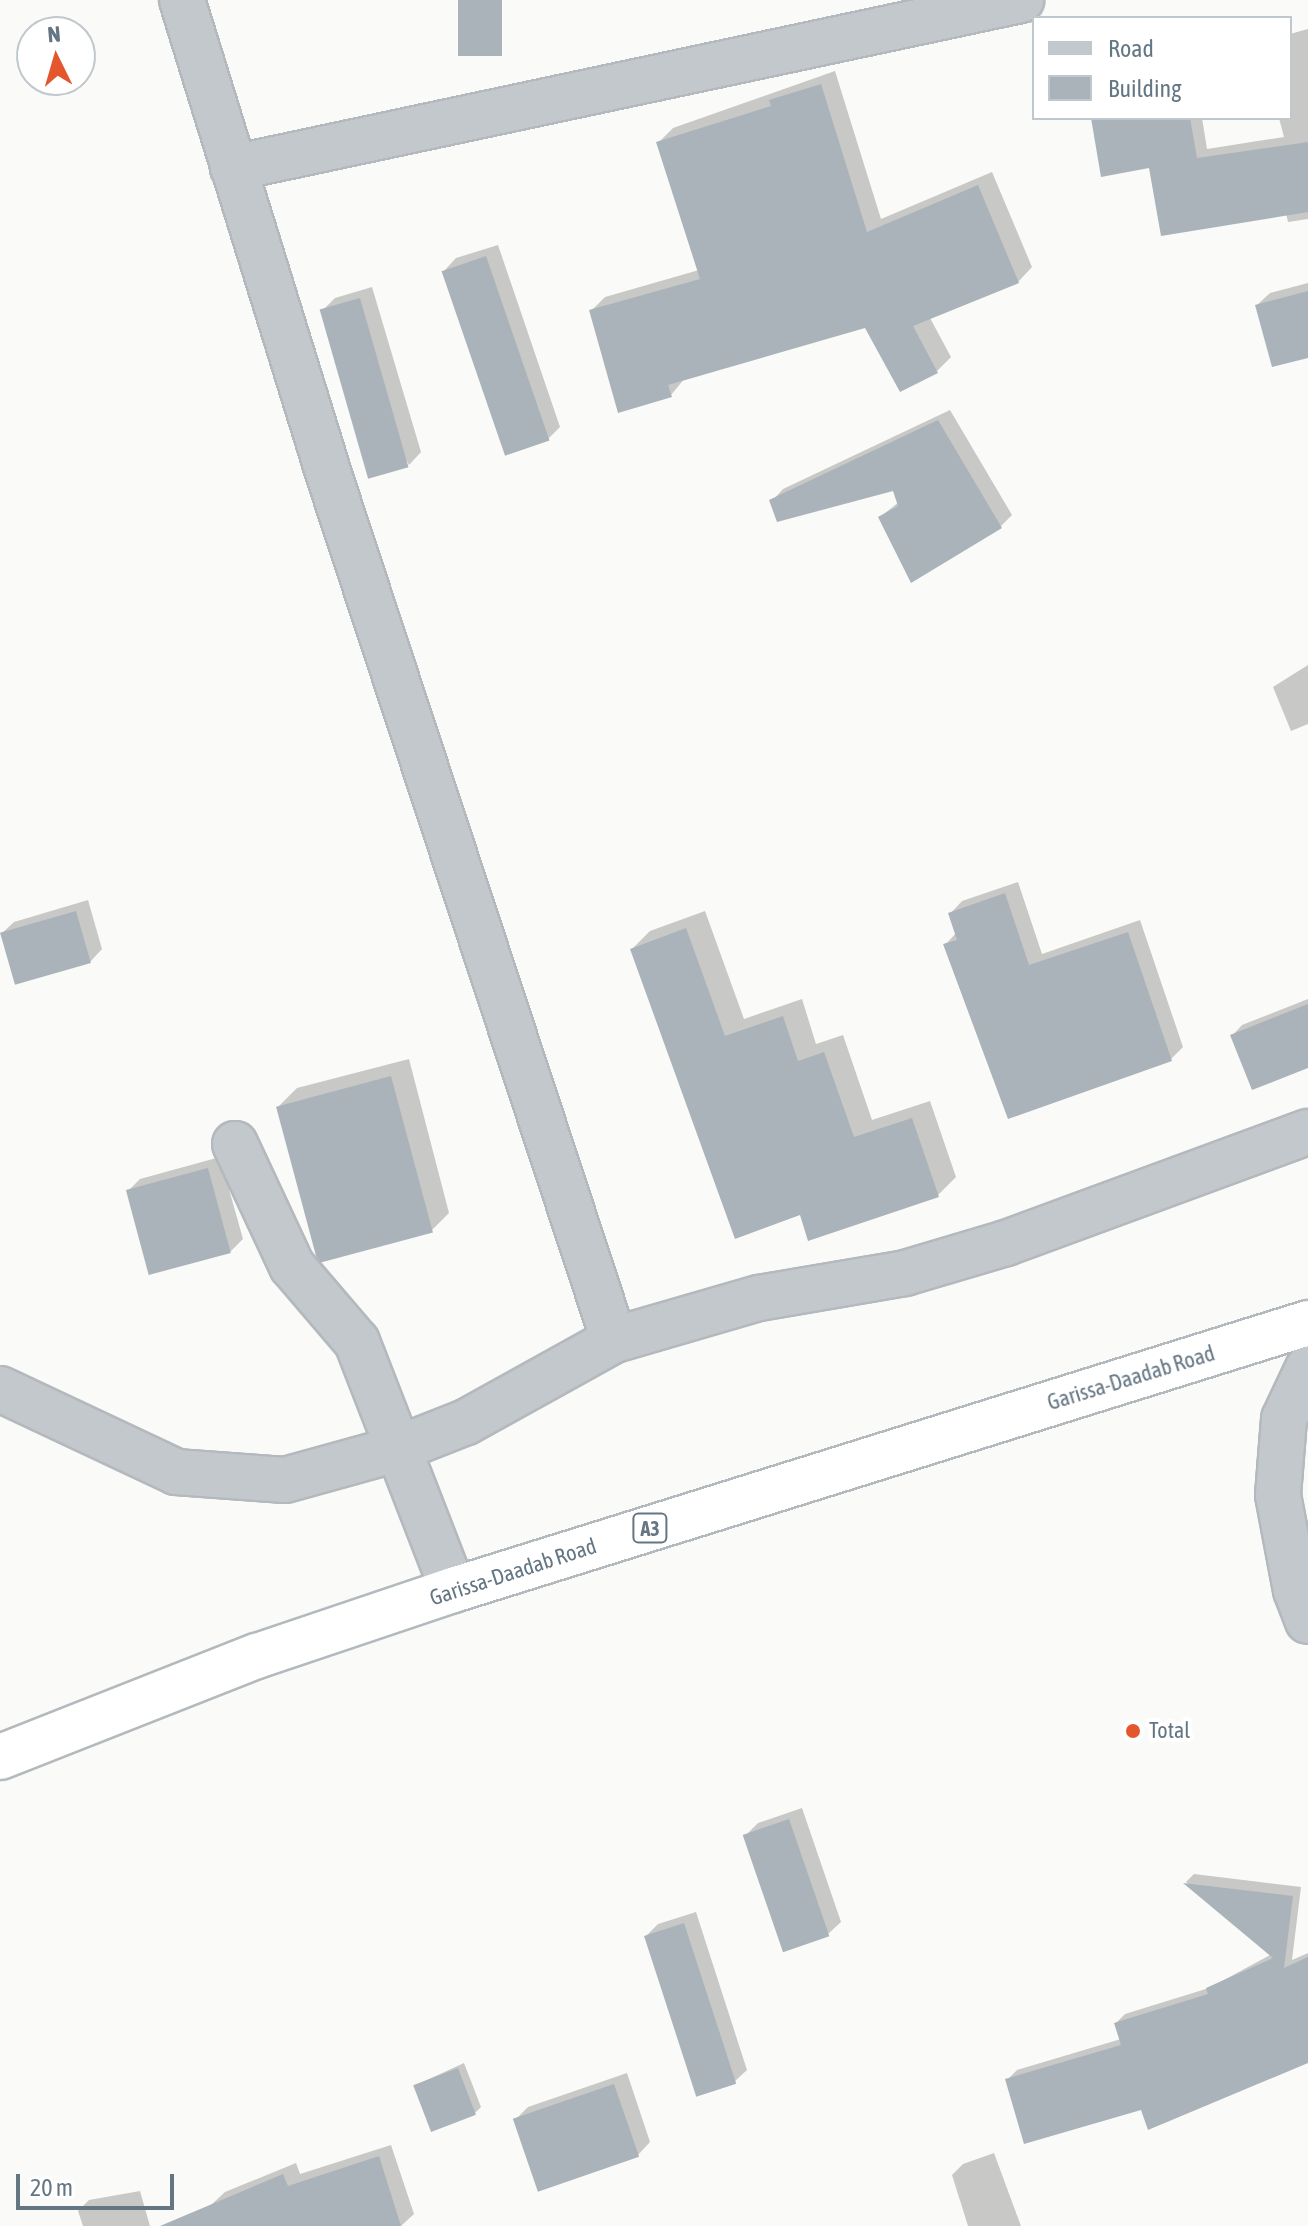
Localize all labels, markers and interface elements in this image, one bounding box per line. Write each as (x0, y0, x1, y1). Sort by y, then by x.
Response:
north arrow (16, 16, 96, 96)
legend (1032, 16, 1292, 120)
text: N (46, 21, 62, 48)
text: Road (1108, 35, 1154, 62)
text: Building (1108, 75, 1181, 102)
street label: Garissa-Daadab Road (1044, 1340, 1218, 1416)
road number: A3 (632, 1512, 668, 1544)
street label: Garissa-Daadab Road (426, 1533, 600, 1611)
place label: Total (1149, 1718, 1190, 1744)
marker: Total (1124, 1722, 1142, 1740)
scale bar (20, 2158, 178, 2208)
text: 20 m (30, 2174, 73, 2201)

